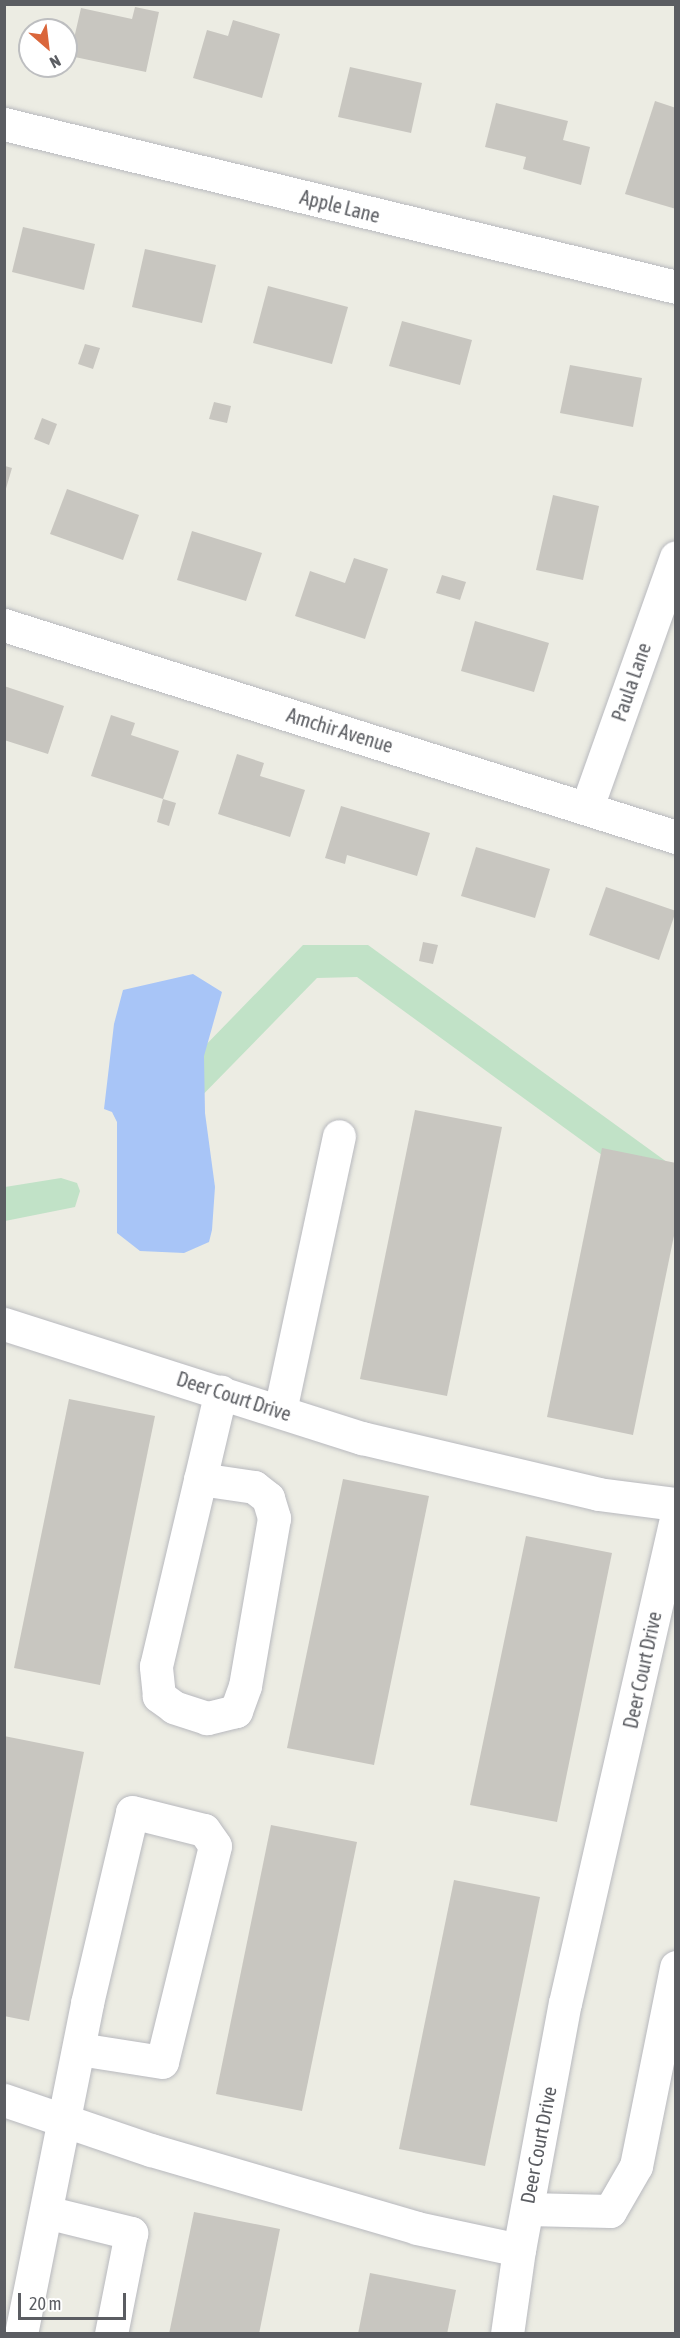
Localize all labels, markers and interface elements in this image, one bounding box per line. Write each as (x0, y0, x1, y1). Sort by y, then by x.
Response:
north arrow (18, 18, 78, 78)
text: N (47, 52, 64, 72)
street label: Apple Lane (298, 184, 382, 228)
street label: Paula Lane (606, 640, 656, 724)
street label: Amchir Avenue (284, 702, 396, 758)
street label: Deer Court Drive (174, 1366, 294, 1426)
street label: Deer Court Drive (618, 1609, 666, 1731)
street label: Deer Court Drive (515, 2084, 561, 2206)
scale bar (21, 2281, 129, 2319)
text: 20 m (29, 2293, 61, 2314)

